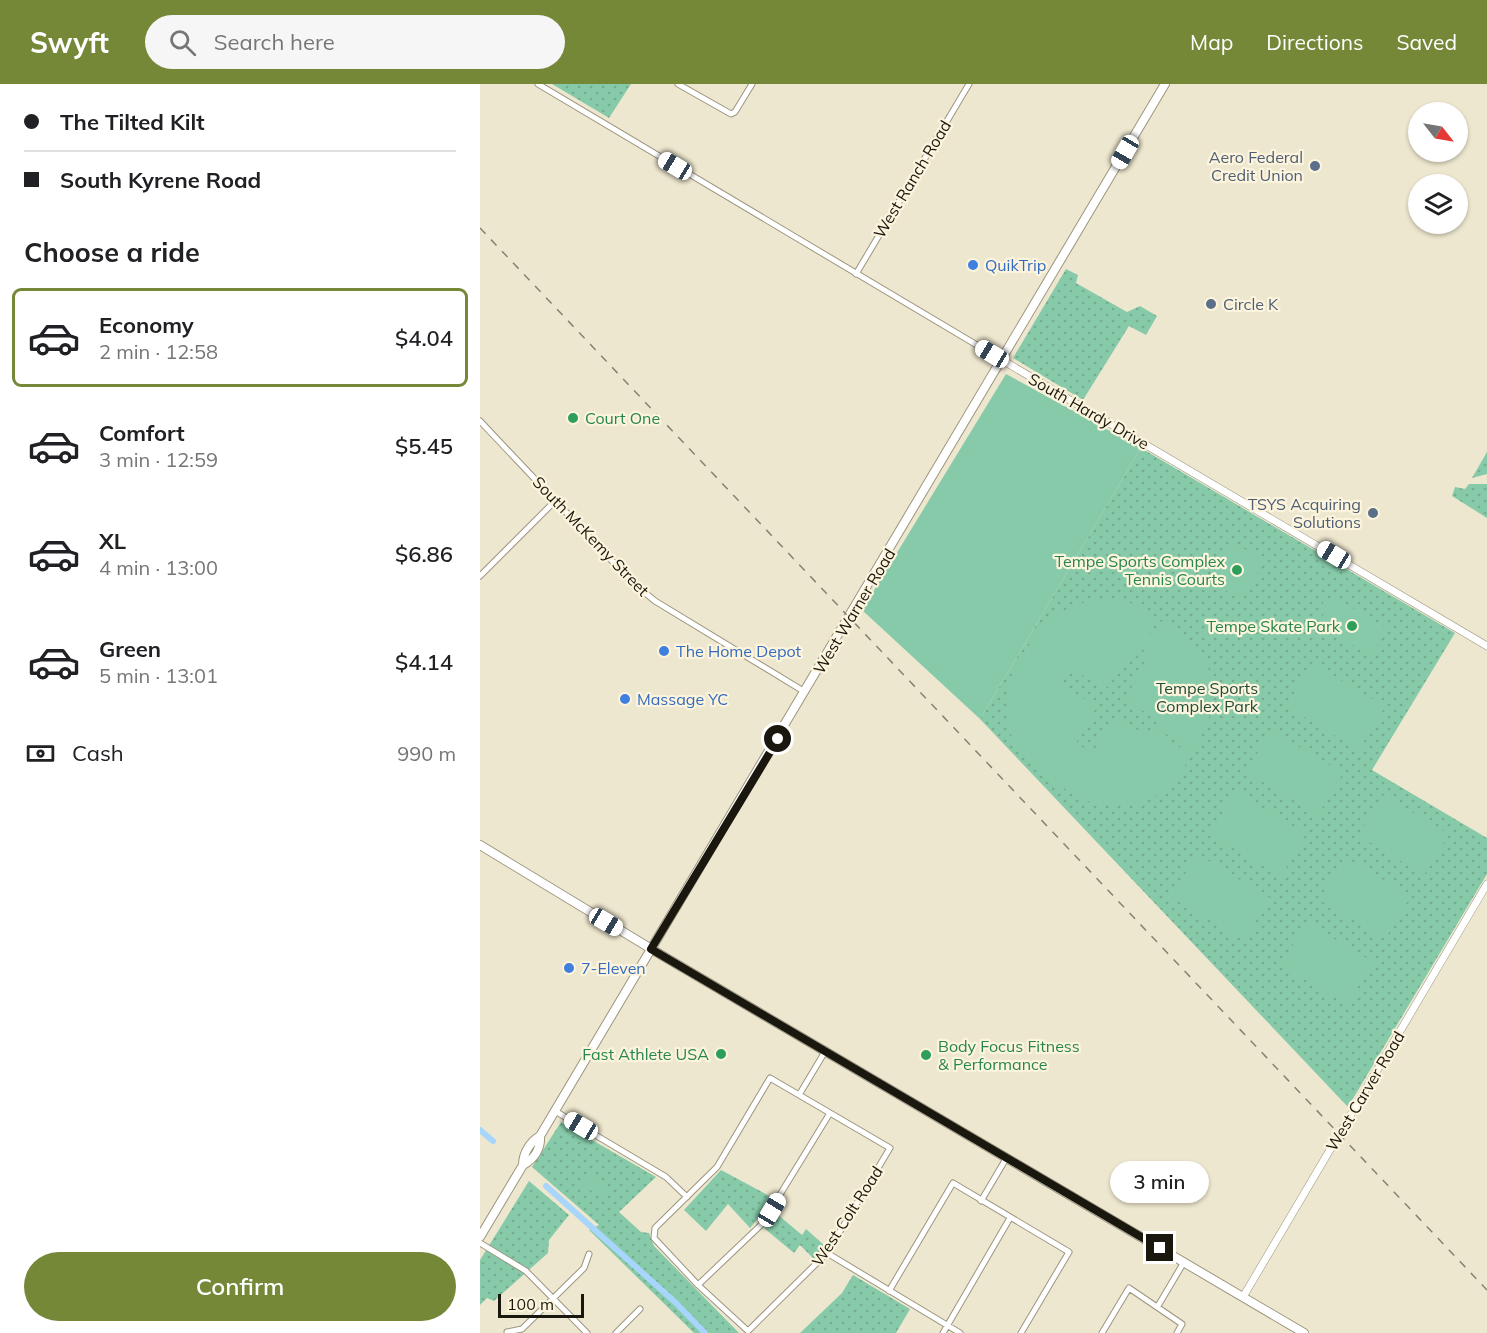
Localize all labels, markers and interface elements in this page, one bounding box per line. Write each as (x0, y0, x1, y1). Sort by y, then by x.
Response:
search box (145, 15, 565, 69)
text: Swyft (30, 25, 109, 60)
icon: search (166, 26, 199, 59)
text: Search here (214, 28, 335, 56)
text: Map (1190, 29, 1233, 55)
text: Directions (1266, 29, 1363, 55)
text: Saved (1396, 29, 1457, 55)
north arrow (1408, 102, 1468, 162)
map controls (1408, 102, 1468, 234)
text: The Tilted Kilt (60, 108, 205, 136)
street label: West Ranch Road (869, 116, 955, 242)
car (1108, 132, 1142, 172)
place label: Aero Federal Credit Union (1209, 147, 1303, 185)
car (655, 149, 695, 183)
marker: Aero Federal Credit Union (1308, 159, 1322, 173)
text: South Kyrene Road (60, 166, 261, 194)
button: layers (1408, 174, 1468, 234)
text: Choose a ride (24, 235, 200, 269)
place label: QuikTrip (985, 255, 1046, 275)
marker: QuikTrip (966, 258, 980, 272)
place label: Circle K (1223, 294, 1279, 314)
marker: Circle K (1204, 297, 1218, 311)
icon: car (27, 311, 81, 365)
text: Economy (99, 311, 194, 339)
text: $4.04 (395, 324, 453, 352)
car (972, 337, 1012, 371)
text: 2 min · 12:58 (99, 339, 218, 364)
street label: South Hardy Drive (1025, 368, 1153, 454)
place label: Court One (585, 408, 660, 428)
marker: Court One (566, 411, 580, 425)
icon: car (27, 419, 81, 473)
text: Comfort (99, 419, 185, 447)
text: $5.45 (395, 432, 453, 460)
text: 3 min · 12:59 (99, 447, 218, 472)
street label: South McKemy Street (529, 472, 654, 600)
place label: TSYS Acquiring Solutions (1248, 494, 1361, 532)
marker: TSYS Acquiring Solutions (1366, 506, 1380, 520)
icon: car (27, 527, 81, 581)
text: XL (99, 527, 126, 555)
car (1314, 538, 1354, 572)
text: $6.86 (395, 540, 453, 568)
street label: West Warner Road (809, 545, 899, 677)
place label: Tempe Sports Complex Tennis Courts (1055, 551, 1225, 589)
text: 4 min · 13:00 (99, 555, 218, 580)
marker: Tempe Sports Complex Tennis Courts (1230, 563, 1244, 577)
place label: Tempe Skate Park (1207, 616, 1341, 636)
marker: Tempe Skate Park (1345, 619, 1359, 633)
icon: car (27, 635, 81, 689)
text: Green (99, 635, 161, 663)
place label: The Home Depot (676, 641, 802, 661)
marker: The Home Depot (657, 644, 671, 658)
text: $4.14 (395, 648, 453, 676)
text: 5 min · 13:01 (99, 663, 218, 688)
park label: Tempe Sports Complex Park (1156, 678, 1259, 716)
place label: Massage YC (637, 689, 728, 709)
marker: Massage YC (618, 692, 632, 706)
route start (764, 725, 791, 752)
icon: cash (24, 737, 57, 770)
text: Cash (72, 739, 124, 767)
text: 990 m (397, 741, 456, 766)
car (586, 905, 626, 939)
place label: 7-Eleven (581, 958, 646, 978)
marker: 7-Eleven (562, 961, 576, 975)
street label: West Carver Road (1321, 1028, 1409, 1154)
place label: Body Focus Fitness & Performance (938, 1036, 1080, 1074)
place label: Fast Athlete USA (582, 1044, 709, 1064)
marker: Fast Athlete USA (714, 1047, 728, 1061)
marker: Body Focus Fitness & Performance (919, 1048, 933, 1062)
car (561, 1109, 601, 1143)
callout: 3 min (1110, 1161, 1210, 1203)
street label: West Colt Road (807, 1162, 887, 1270)
text: 3 min (1134, 1169, 1185, 1194)
car (755, 1190, 789, 1230)
route end (1146, 1234, 1173, 1261)
button: Confirm (24, 1252, 456, 1321)
scale bar (498, 1291, 584, 1318)
text: 100 m (507, 1294, 554, 1314)

